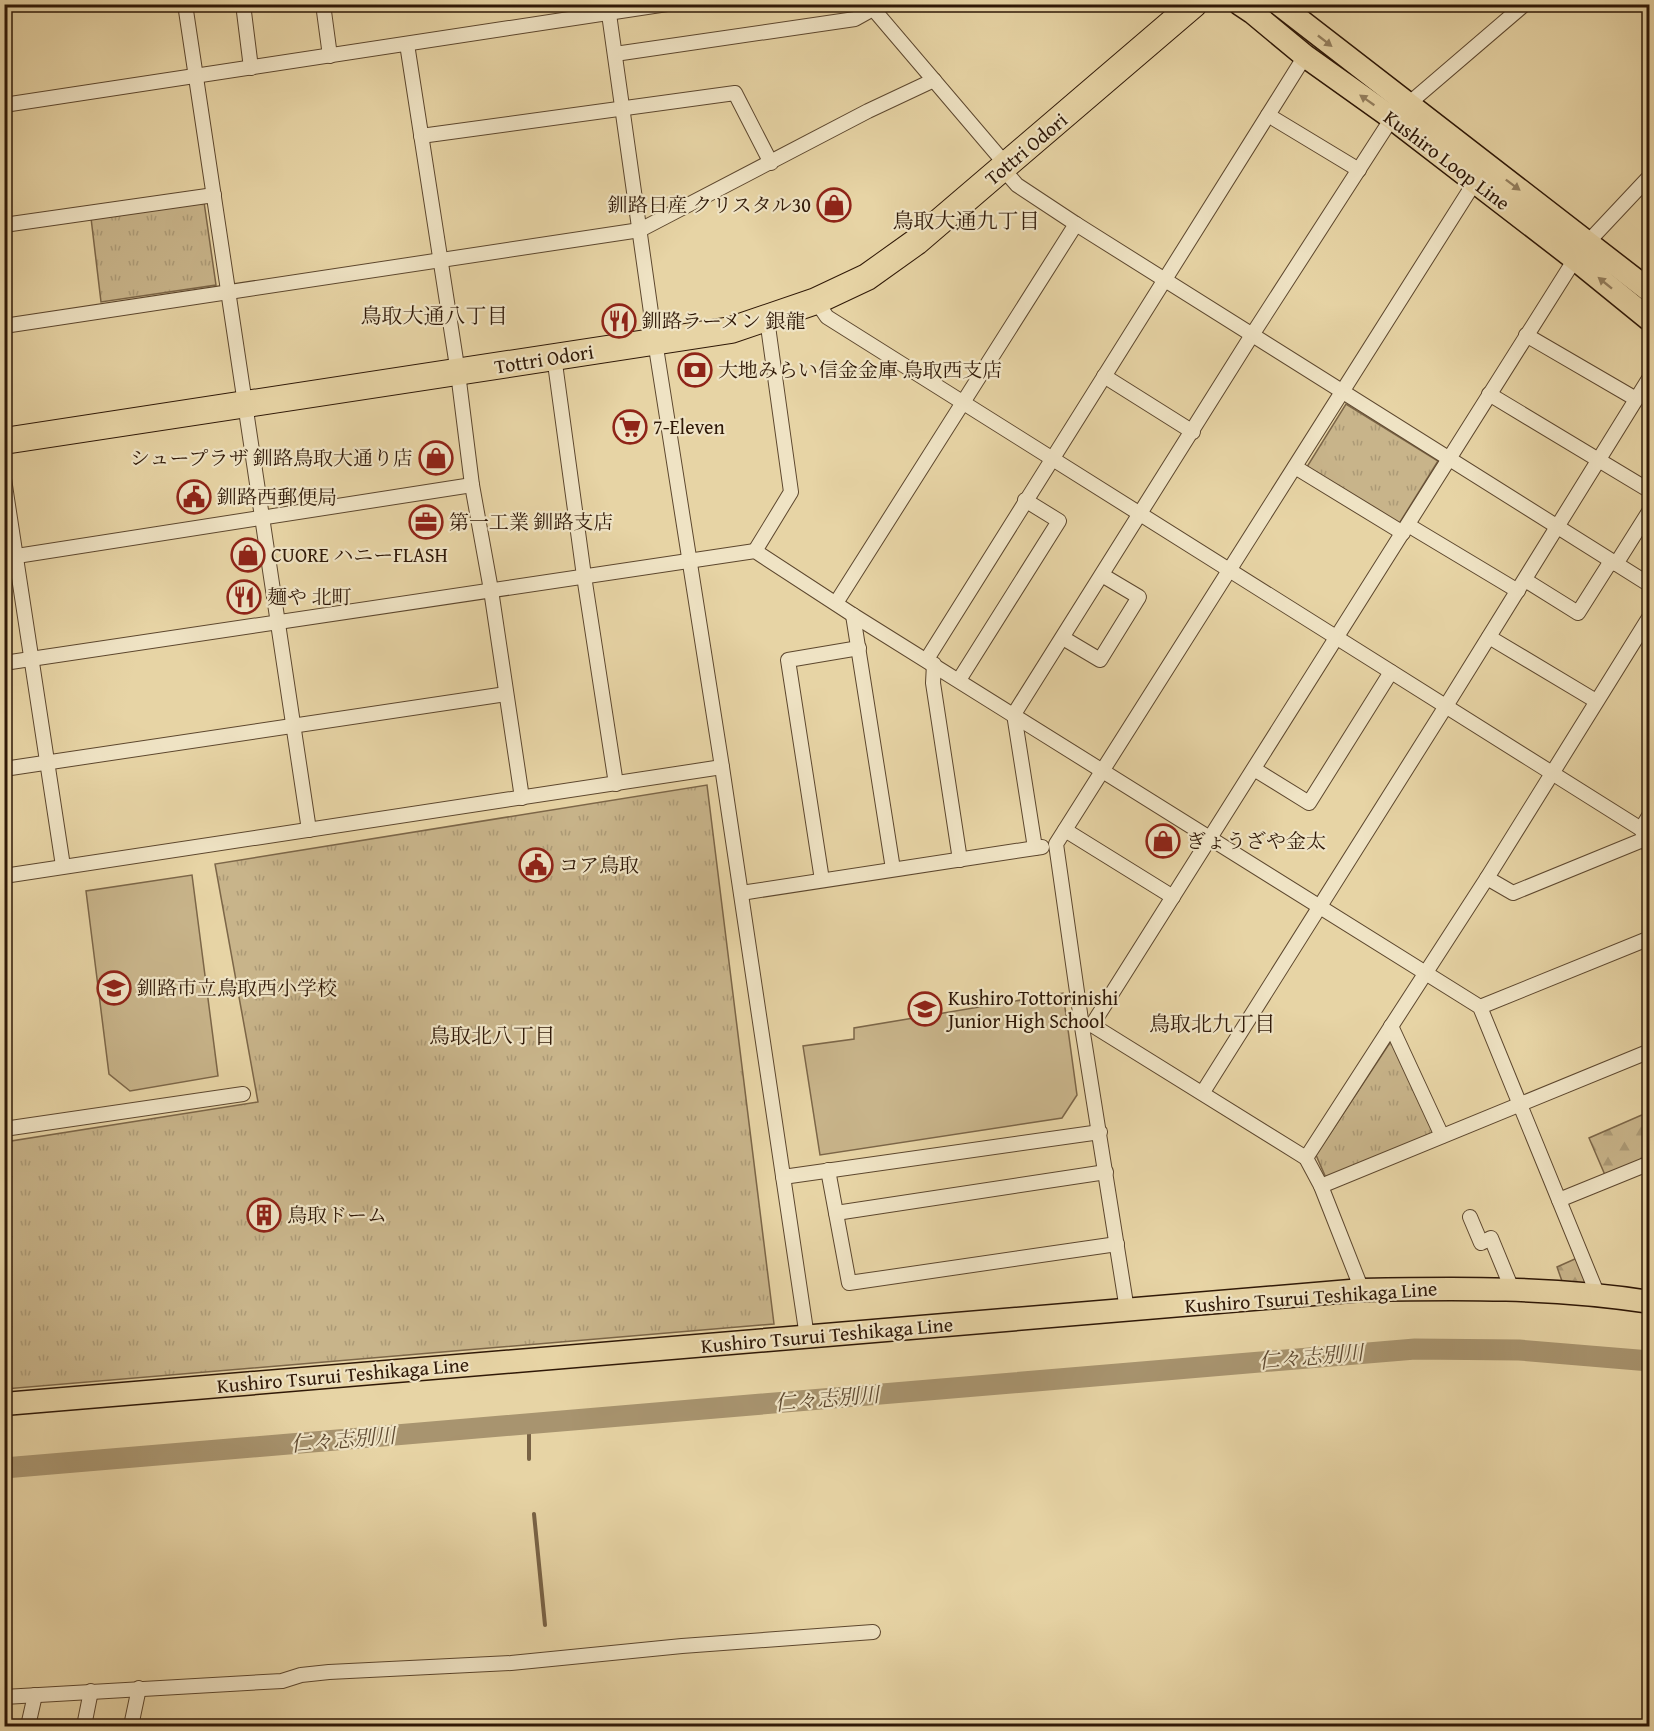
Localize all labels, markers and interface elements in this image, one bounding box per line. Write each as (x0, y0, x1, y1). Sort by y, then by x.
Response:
one-way arrow (1318, 34, 1333, 46)
one-way arrow (1359, 94, 1375, 106)
street label: Kushiro Loop Line (1378, 102, 1516, 217)
street label: Tottri Odori (978, 105, 1074, 192)
one-way arrow (1506, 178, 1521, 190)
shop icon: 釧路日産 クリスタル30 (816, 187, 852, 223)
place label: 釧路日産 クリスタル30 (608, 190, 811, 219)
district label: 鳥取大通九丁目 (893, 205, 1040, 236)
one-way arrow (1597, 276, 1613, 289)
district label: 鳥取大通八丁目 (361, 300, 508, 331)
restaurant icon: 釧路ラーメン 銀龍 (601, 303, 637, 339)
place label: 釧路ラーメン 銀龍 (642, 306, 805, 335)
street label: Tottri Odori (492, 336, 596, 381)
bank icon: 大地みらい信金金庫 鳥取西支店 (677, 352, 713, 388)
place label: 大地みらい信金金庫 鳥取西支店 (718, 355, 1002, 384)
supermarket icon: 7-Eleven (612, 409, 648, 445)
place label: 7-Eleven (653, 412, 725, 441)
shop icon: シュープラザ 釧路鳥取大通り店 (418, 440, 454, 476)
place label: シュープラザ 釧路鳥取大通り店 (130, 443, 413, 472)
public building icon: 釧路西郵便局 (176, 479, 212, 515)
place label: 釧路西郵便局 (217, 482, 337, 511)
office icon: 第一工業 釧路支店 (408, 504, 444, 540)
place label: 第一工業 釧路支店 (449, 507, 613, 536)
shop icon: CUORE ハニーFLASH (230, 537, 266, 573)
place label: CUORE ハニーFLASH (271, 540, 448, 569)
restaurant icon: 麺や 北町 (226, 579, 262, 615)
place label: 麺や 北町 (267, 582, 351, 611)
shop icon: ぎょうざや金太 (1145, 823, 1181, 859)
place label: ぎょうざや金太 (1186, 826, 1326, 855)
public building icon: コア鳥取 (518, 847, 554, 883)
place label: コア鳥取 (559, 850, 639, 879)
school or university icon: 釧路市立鳥取西小学校 (96, 970, 132, 1006)
place label: 釧路市立鳥取西小学校 (137, 973, 337, 1002)
place label: Kushiro Tottorinishi Junior High School (945, 983, 1119, 1035)
school or university icon: Kushiro Tottorinishi Junior High School (907, 991, 943, 1027)
district label: 鳥取北九丁目 (1149, 1008, 1275, 1039)
district label: 鳥取北八丁目 (429, 1020, 555, 1051)
building icon: 鳥取ドーム (246, 1197, 282, 1233)
place label: 鳥取ドーム (287, 1200, 387, 1229)
street label: Kushiro Tsurui Teshikaga Line (1184, 1273, 1438, 1320)
street label: Kushiro Tsurui Teshikaga Line (700, 1309, 954, 1360)
water label: 仁々志別川 (1257, 1336, 1367, 1377)
street label: Kushiro Tsurui Teshikaga Line (216, 1349, 470, 1400)
water label: 仁々志別川 (773, 1378, 883, 1419)
water label: 仁々志別川 (289, 1419, 399, 1460)

